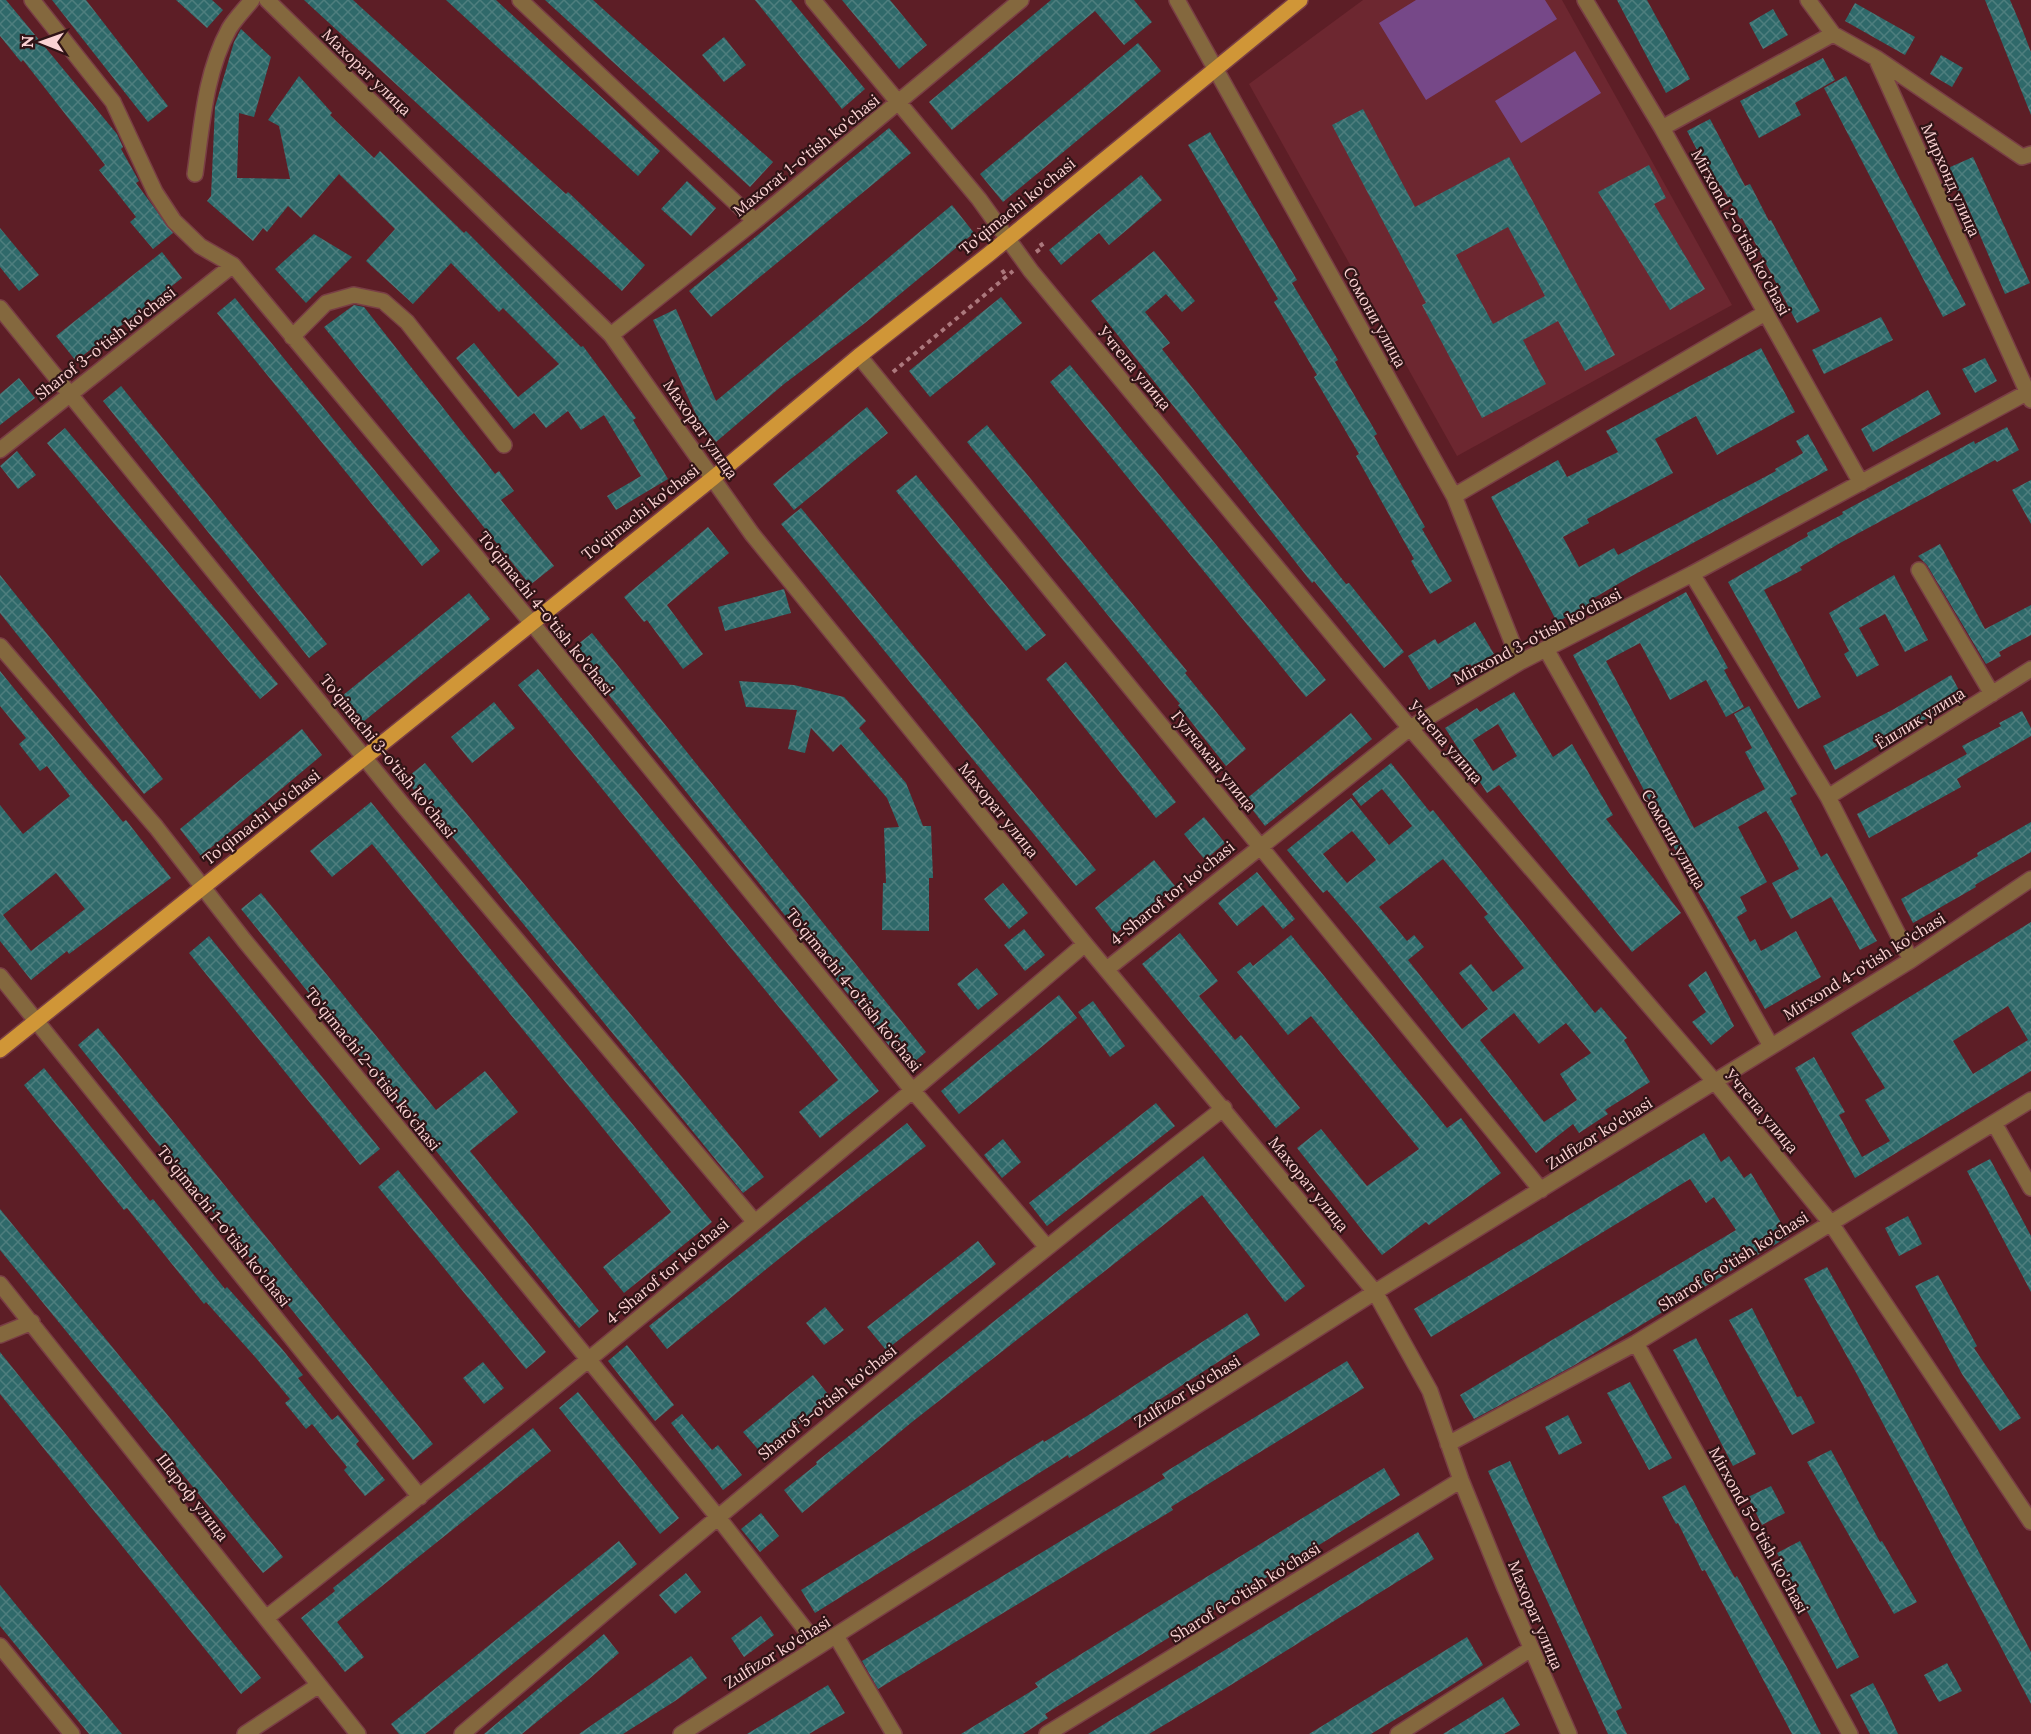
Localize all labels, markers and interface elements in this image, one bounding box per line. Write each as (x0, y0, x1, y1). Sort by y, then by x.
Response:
north arrow (12, 12, 72, 72)
street label: Махорат улица (318, 24, 416, 120)
text: N (17, 35, 37, 48)
street label: Maxorat 1-o'tish ko'chasi (729, 90, 883, 220)
street label: Мирхонд улица (1917, 120, 1985, 240)
street label: Mirxond 2-o'tish ko'chasi (1687, 145, 1795, 319)
street label: To'qimachi ko'chasi (955, 153, 1079, 259)
street label: Сомони улица (1339, 263, 1411, 371)
street label: Sharof 3-o'tish ko'chasi (31, 282, 179, 404)
street label: Учтепа улица (1093, 321, 1176, 414)
street label: Махорат улица (659, 375, 743, 483)
street label: To'qimachi ko'chasi (577, 460, 703, 564)
street label: To'qimachi 4-o'tish ko'chasi (474, 527, 618, 699)
street label: Mirxond 3-o'tish ko'chasi (1450, 583, 1624, 689)
street label: To'qimachi 3-o'tish ko'chasi (316, 670, 460, 842)
street label: Ёшлик улица (1872, 683, 1968, 753)
street label: Учтепа улица (1404, 696, 1488, 788)
street label: Гулчаман улица (1167, 706, 1261, 816)
street label: Махорат улица (954, 758, 1044, 862)
street label: To'qimachi ko'chasi (198, 765, 324, 869)
street label: Сомони улица (1637, 786, 1711, 892)
street label: 4-Sharof tor ko'chasi (1106, 837, 1238, 949)
street label: To'qimachi 4-o'tish ko'chasi (782, 904, 926, 1076)
street label: Mirxond 4-o'tish ko'chasi (1779, 908, 1949, 1024)
street label: To'qimachi 2-o'tish ko'chasi (301, 983, 445, 1155)
street label: Учтепа улица (1720, 1064, 1803, 1157)
street label: Zulfizor ko'chasi (1542, 1092, 1656, 1174)
street label: Махорат улица (1264, 1132, 1354, 1236)
street label: To'qimachi 1-o'tish ko'chasi (153, 1141, 295, 1311)
street label: Sharof 6-o'tish ko'chasi (1654, 1207, 1812, 1315)
street label: 4-Sharof tor ko'chasi (601, 1214, 733, 1328)
street label: Sharof 5-o'tish ko'chasi (754, 1340, 900, 1464)
street label: Zulfizor ko'chasi (1130, 1350, 1244, 1432)
street label: Mirxond 5-o'tish ko'chasi (1705, 1443, 1813, 1617)
street label: Шароф улица (153, 1449, 233, 1545)
street label: Sharof 6-o'tish ko'chasi (1166, 1538, 1324, 1646)
street label: Махорат улица (1504, 1557, 1568, 1673)
street label: Zulfizor ko'chasi (720, 1611, 834, 1693)

